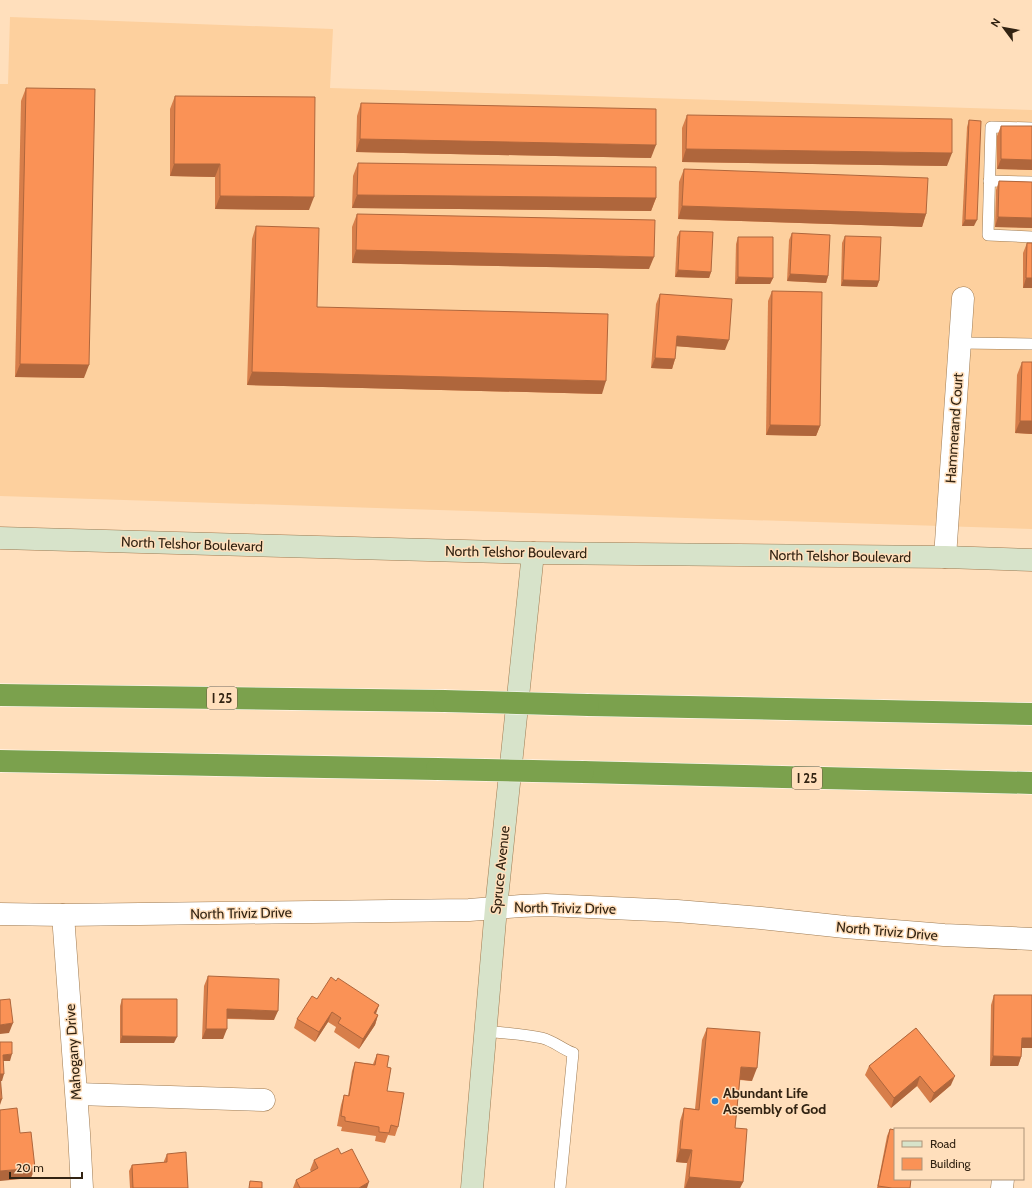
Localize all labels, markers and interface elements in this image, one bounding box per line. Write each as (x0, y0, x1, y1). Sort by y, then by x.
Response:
north arrow (984, 8, 1024, 48)
text: N (988, 16, 1004, 30)
street label: Hammerand Court (941, 372, 967, 484)
street label: North Telshor Boulevard (121, 533, 263, 555)
street label: North Telshor Boulevard (445, 542, 587, 562)
street label: North Telshor Boulevard (769, 546, 911, 566)
road number: I 25 (207, 687, 237, 709)
road number: I 25 (792, 767, 822, 789)
street label: Spruce Avenue (486, 825, 514, 915)
street label: North Triviz Drive (514, 898, 616, 918)
street label: North Triviz Drive (190, 903, 292, 923)
street label: North Triviz Drive (835, 918, 939, 944)
street label: Mahogany Drive (61, 1003, 85, 1101)
place label: Abundant Life Assembly of God (723, 1084, 826, 1118)
marker: Abundant Life Assembly of God (710, 1096, 720, 1106)
legend (894, 1128, 1024, 1180)
text: Road (930, 1136, 956, 1151)
scale bar (10, 1154, 82, 1180)
text: Building (930, 1156, 972, 1171)
text: 20 m (16, 1160, 44, 1175)

